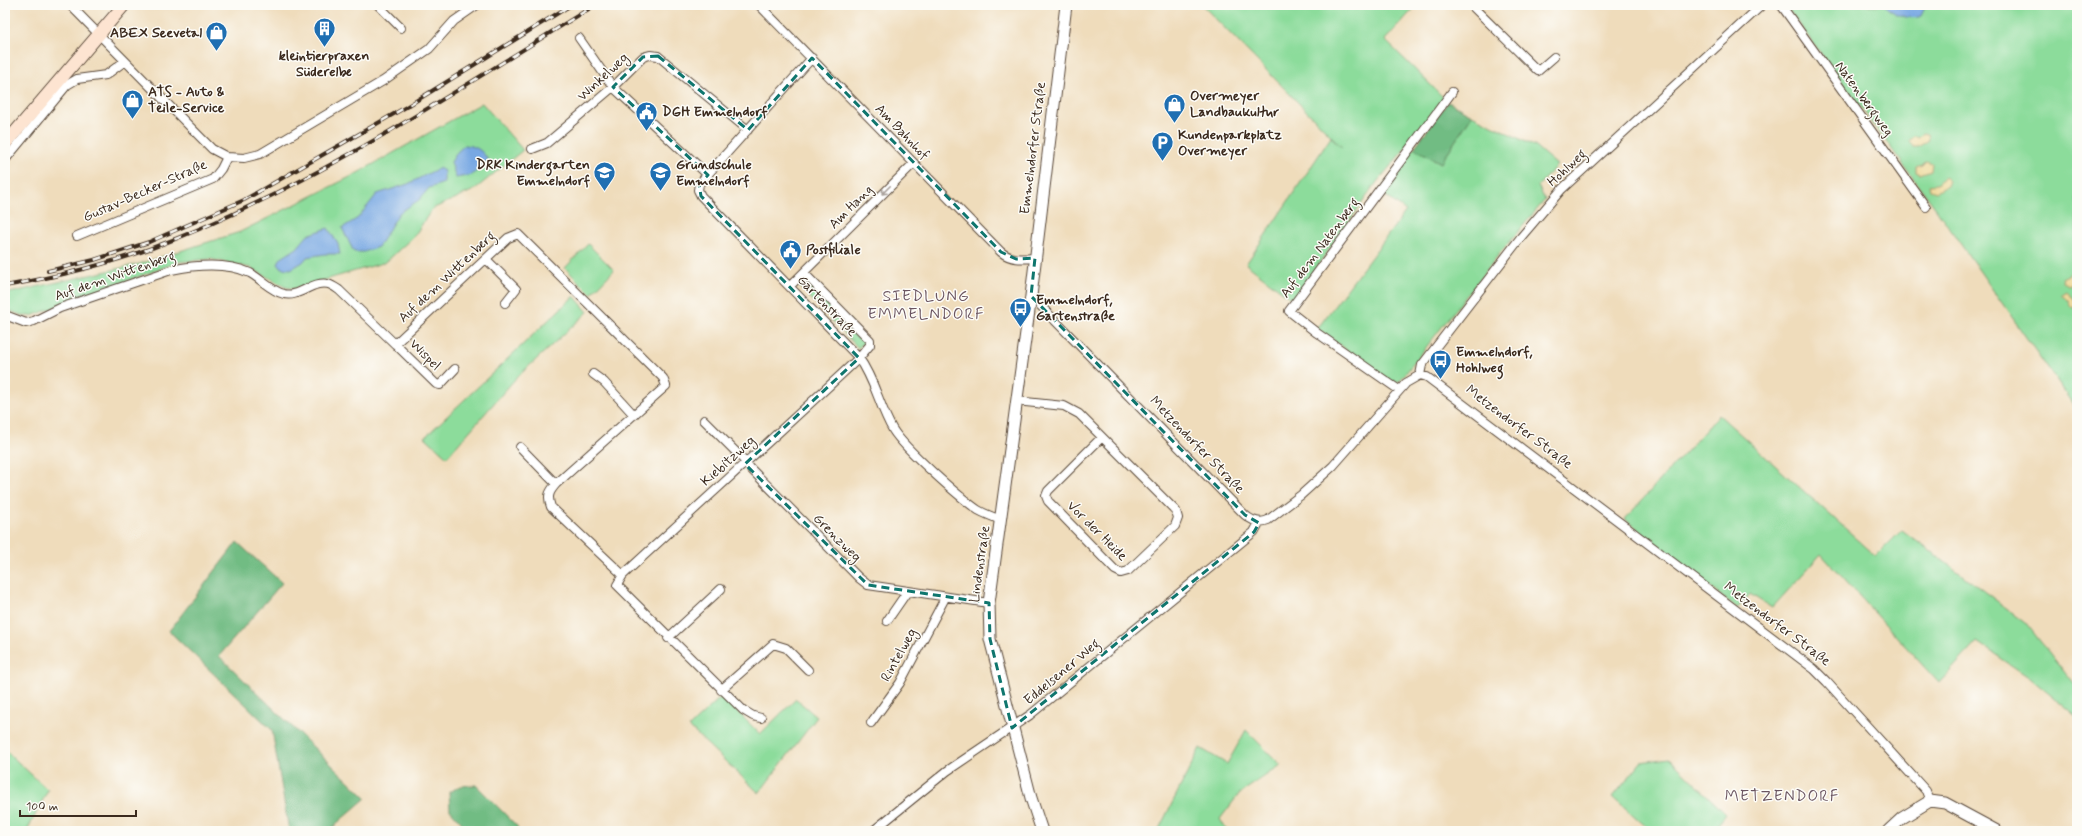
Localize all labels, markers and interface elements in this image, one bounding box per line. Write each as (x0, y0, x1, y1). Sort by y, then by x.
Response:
building icon: kleintierpraxen Süderelbe (311, 15, 337, 48)
shop icon: ABEX Seevetal (204, 20, 230, 53)
place label: ABEX Seevetal (110, 24, 202, 42)
place label: kleintierpraxen Süderelbe (279, 47, 369, 81)
street label: Winkelweg (574, 49, 633, 106)
street label: Natenbergweg (1829, 58, 1897, 141)
street label: Emmelndorfer Straße (1016, 81, 1050, 215)
place label: ATS - Auto & Teile-Service (148, 83, 225, 117)
shop icon: ATS - Auto & Teile-Service (120, 87, 146, 120)
place label: Overmeyer Landbaukultur (1190, 87, 1279, 121)
shop icon: Overmeyer Landbaukultur (1161, 91, 1187, 124)
public building icon: DGH Emmelndorf (634, 99, 660, 132)
street label: Am Bahnhof (871, 100, 933, 164)
place label: DGH Emmelndorf (662, 103, 767, 121)
place label: Kundenparkplatz Overmeyer (1178, 126, 1282, 160)
parking icon: Kundenparkplatz Overmeyer (1149, 130, 1175, 163)
street label: Hohlweg (1543, 145, 1592, 192)
street label: Gustav-Becker-Straße (80, 156, 210, 226)
place label: DRK Kindergarten Emmelndorf (476, 156, 590, 190)
place label: Grundschule Emmelndorf (676, 156, 752, 190)
school or university icon: DRK Kindergarten Emmelndorf (592, 160, 618, 193)
school or university icon: Grundschule Emmelndorf (647, 160, 673, 193)
street label: Am Hang (825, 181, 877, 233)
one-way arrow (881, 185, 891, 195)
street label: Auf dem Natenberg (1276, 194, 1365, 303)
street label: Auf dem Wittenberg (395, 227, 501, 328)
public building icon: Postfiliale (778, 237, 804, 270)
place label: Postfiliale (806, 241, 861, 259)
street label: Auf dem Wittenberg (52, 247, 178, 307)
street label: Gartenstraße (793, 271, 861, 341)
district label: SIEDLUNG EMMELNDORF (868, 286, 984, 325)
place label: Emmelndorf, Gartenstraße (1036, 291, 1115, 325)
bus stop icon: Emmelndorf, Gartenstraße (1007, 295, 1033, 328)
street label: Wispel (405, 335, 445, 375)
place label: Emmelndorf, Hohlweg (1456, 343, 1533, 380)
bus stop icon: Emmelndorf, Hohlweg (1428, 347, 1454, 380)
street label: Metzendorfer Straße (1462, 381, 1576, 473)
street label: Metzendorfer Straße (1146, 392, 1248, 498)
street label: Kiebitzweg (697, 432, 760, 491)
street label: Vor der Heide (1063, 497, 1131, 565)
street label: Grenzweg (808, 510, 865, 567)
street label: Lindenstraße (966, 524, 994, 604)
street label: Metzendorfer Straße (1720, 578, 1834, 670)
street label: Rintelweg (877, 625, 922, 685)
street label: Eddelsener Weg (1020, 635, 1105, 711)
district label: METZENDORF (1725, 786, 1839, 807)
scale bar (20, 792, 136, 818)
text: 100 m (26, 799, 58, 815)

